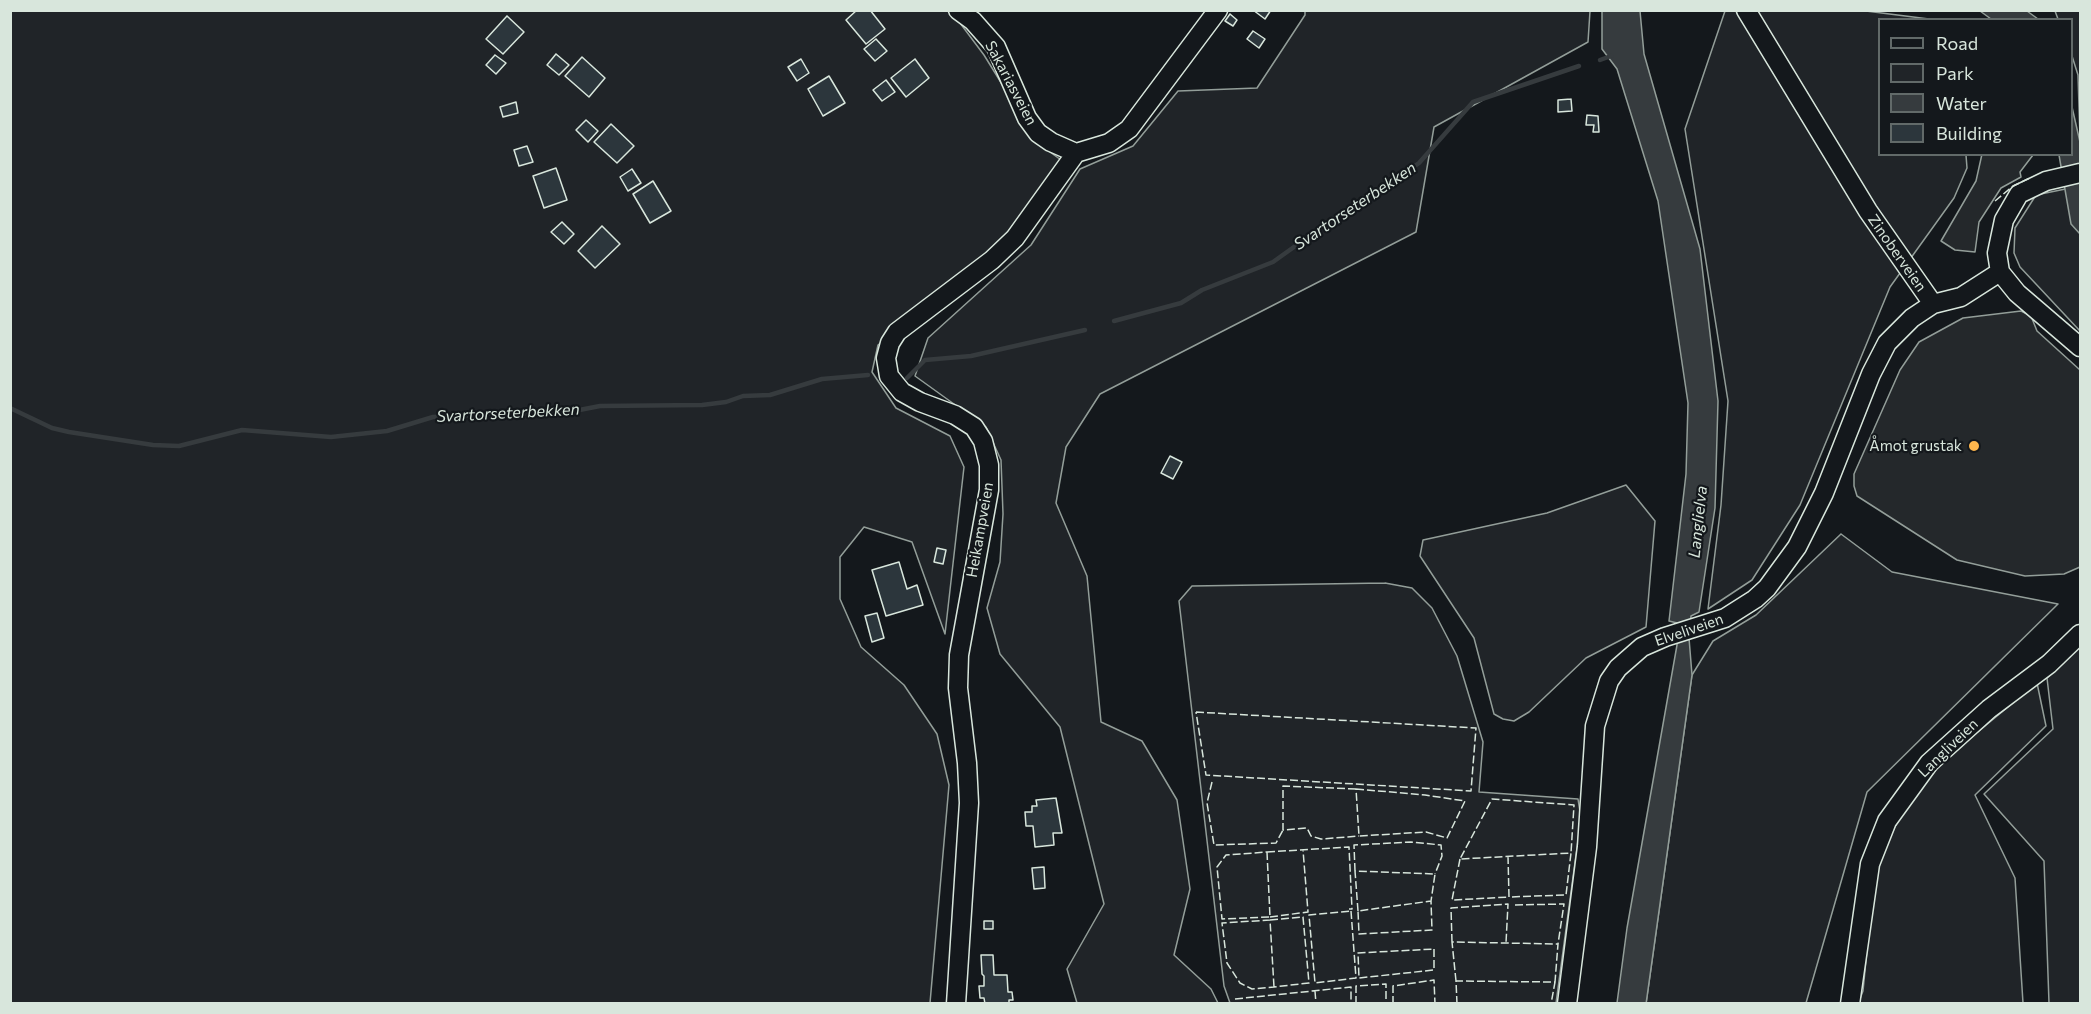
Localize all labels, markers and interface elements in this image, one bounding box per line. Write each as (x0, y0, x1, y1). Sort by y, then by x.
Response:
legend (1878, 18, 2073, 156)
text: Road (1936, 32, 1978, 54)
street label: Sakariasveien (981, 38, 1041, 128)
text: Park (1936, 62, 1974, 84)
text: Water (1936, 92, 1987, 114)
text: Building (1936, 122, 2002, 144)
water label: Svartorseterbekken (1290, 158, 1420, 254)
street label: Zinoberveien (1864, 211, 1930, 295)
water label: Svartorseterbekken (436, 400, 580, 426)
place label: Åmot grustak (1869, 437, 1962, 455)
marker: Åmot grustak (1967, 439, 1981, 453)
street label: Heikampveien (963, 481, 997, 579)
water label: Langlielva (1685, 485, 1711, 559)
street label: Elveliveien (1652, 610, 1726, 650)
street label: Langliveien (1914, 715, 1982, 781)

